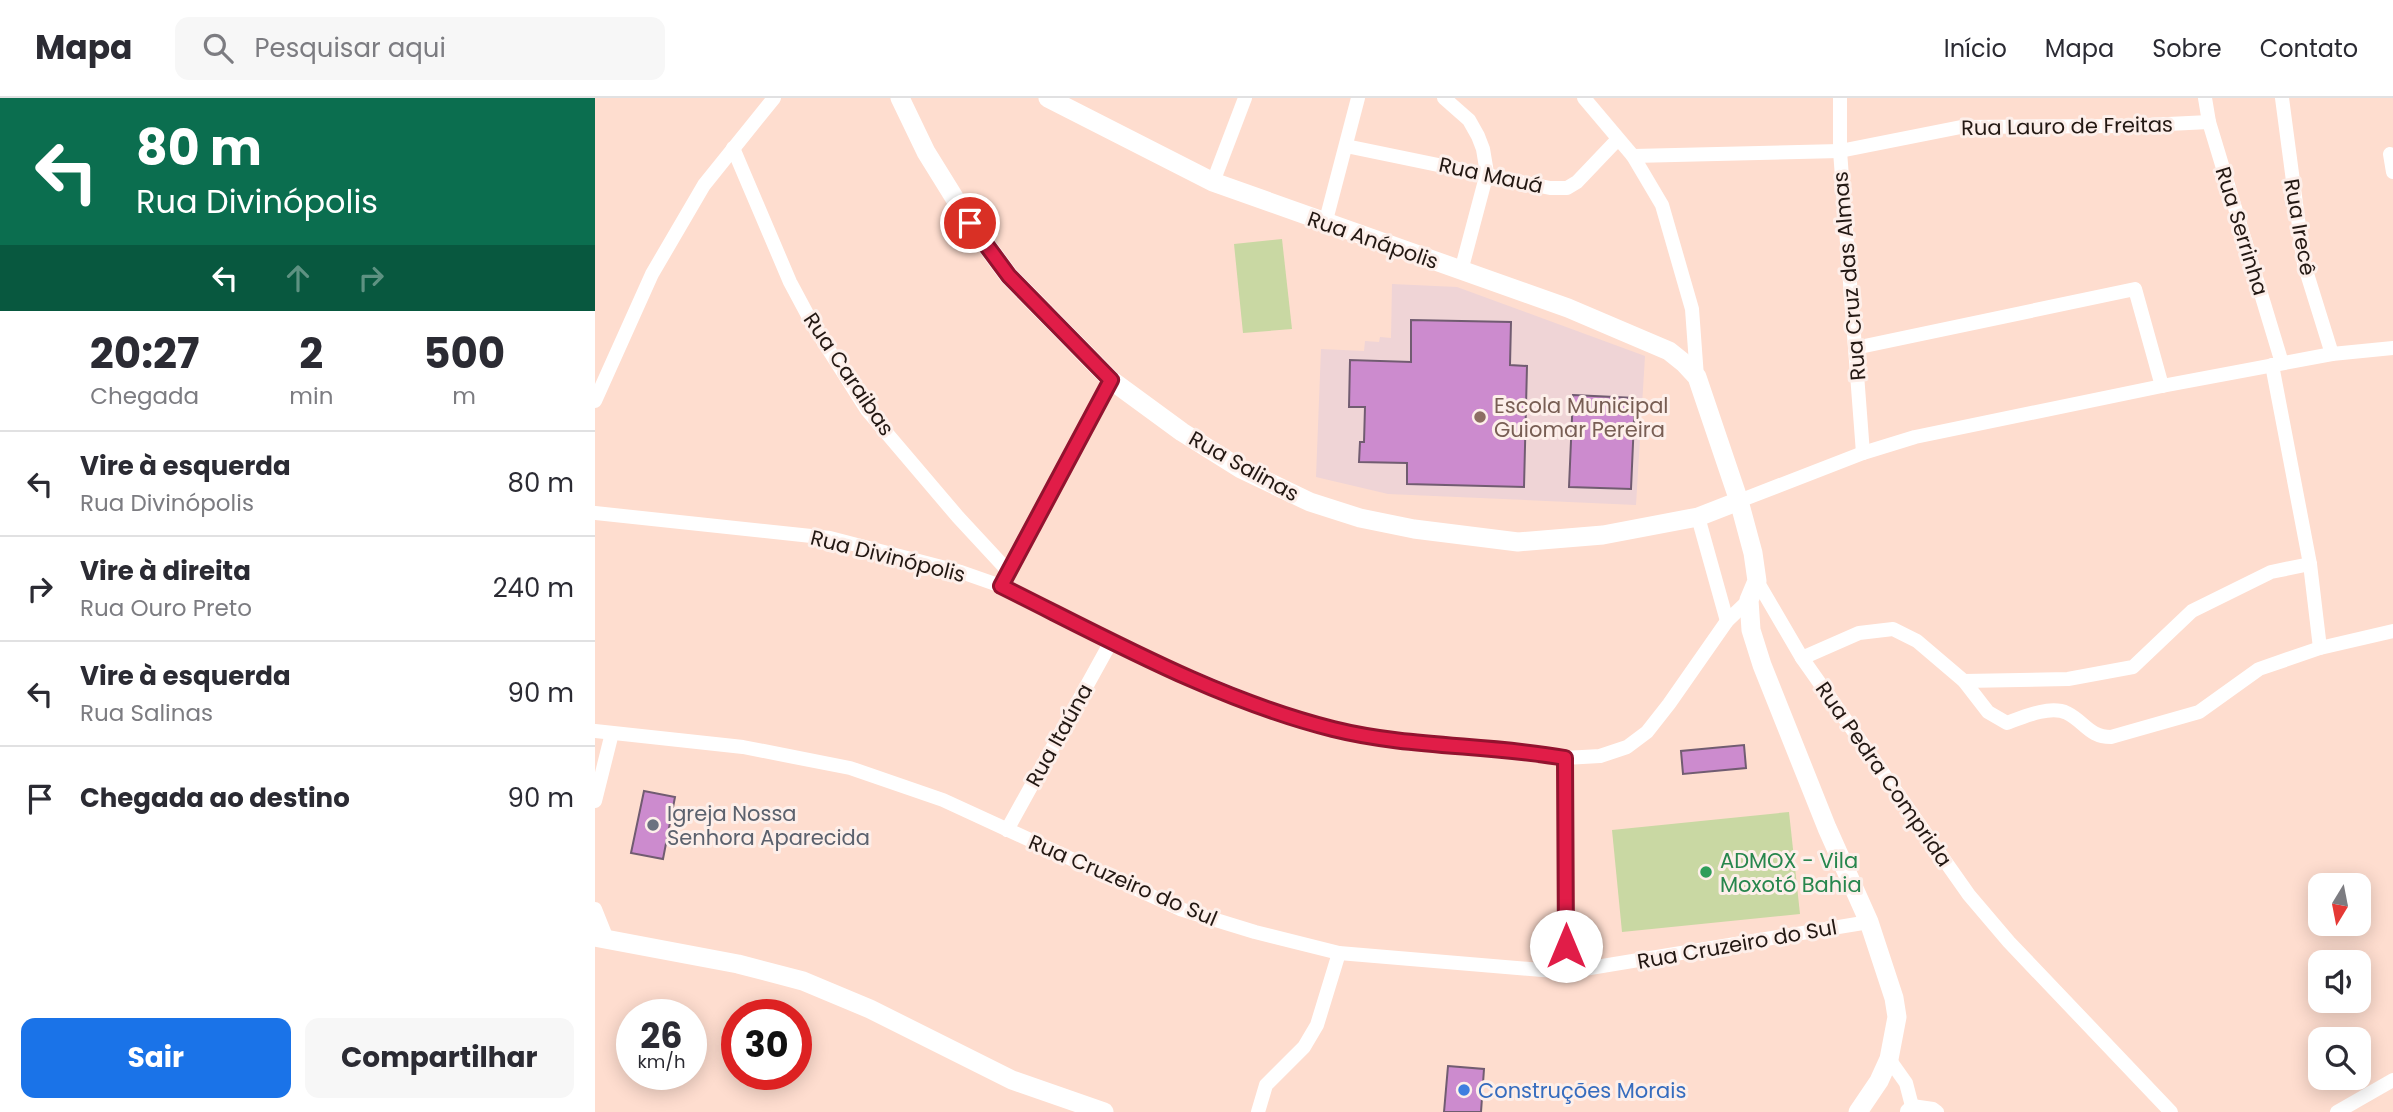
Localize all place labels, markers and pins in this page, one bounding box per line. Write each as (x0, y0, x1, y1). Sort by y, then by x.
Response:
pin (940, 193, 1000, 253)
place label: Escola Municipal Guiomar Pereira (1494, 391, 1669, 444)
marker: Escola Municipal Guiomar Pereira (1472, 409, 1488, 425)
place label: Igreja Nossa Senhora Aparecida (667, 799, 870, 852)
marker: Igreja Nossa Senhora Aparecida (645, 817, 661, 833)
place label: ADMOX - Vila Moxotó Bahia (1720, 846, 1862, 899)
marker: ADMOX - Vila Moxotó Bahia (1698, 864, 1714, 880)
place label: Construções Morais (1478, 1076, 1686, 1105)
marker: Construções Morais (1456, 1082, 1472, 1098)

